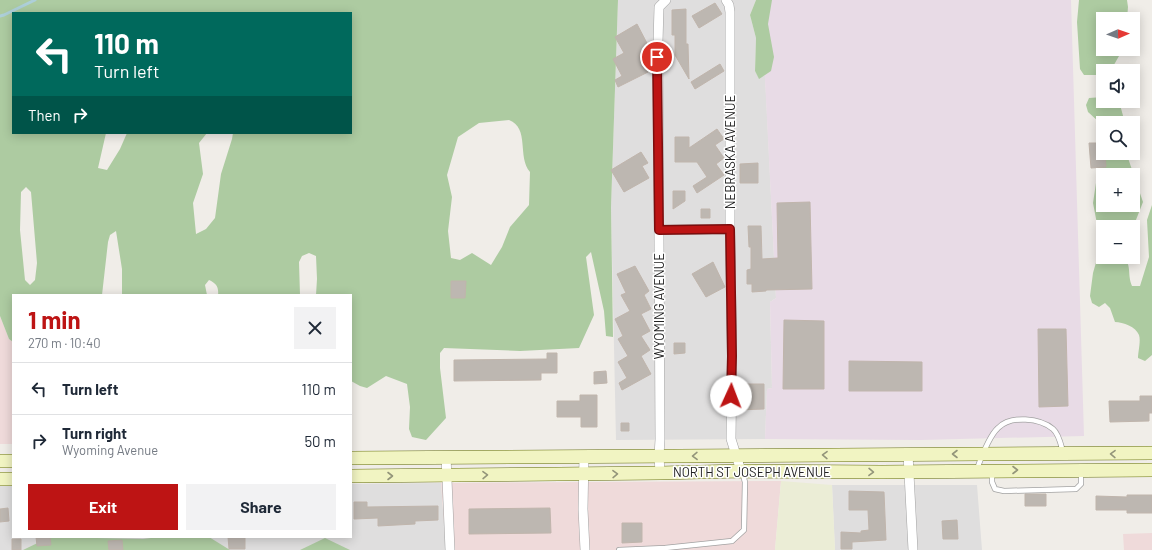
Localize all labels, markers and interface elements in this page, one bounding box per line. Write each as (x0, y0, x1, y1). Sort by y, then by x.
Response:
north arrow (1096, 12, 1140, 56)
map controls (1096, 12, 1140, 264)
text: 110 m (94, 26, 159, 60)
icon: left (28, 28, 80, 80)
pin (640, 40, 674, 74)
icon: arrive (646, 46, 668, 68)
text: Turn left (94, 60, 160, 82)
button: sound (1096, 64, 1140, 108)
street label: NEBRASKA AVENUE (722, 95, 738, 209)
icon: right (69, 104, 91, 126)
text: Then (28, 106, 61, 124)
button: search (1096, 116, 1140, 160)
button: + (1096, 168, 1140, 212)
button: − (1096, 220, 1140, 264)
street label: WYOMING AVENUE (651, 253, 667, 359)
text: 1 min (28, 305, 81, 334)
button: close (294, 307, 336, 349)
text: 270 m · 10:40 (28, 335, 101, 351)
position arrow (710, 375, 752, 417)
icon: left (28, 378, 50, 400)
text: Turn left (62, 380, 118, 398)
text: 110 m (302, 380, 336, 398)
text: Turn right (62, 424, 127, 442)
icon: right (28, 430, 50, 452)
text: 50 m (304, 432, 336, 450)
text: Wyoming Avenue (62, 442, 158, 458)
one-way arrow (952, 450, 958, 458)
one-way arrow (1110, 450, 1116, 458)
one-way arrow (822, 451, 828, 459)
one-way arrow (692, 452, 698, 460)
street label: NORTH ST JOSEPH AVENUE (673, 464, 831, 480)
one-way arrow (1012, 466, 1018, 474)
one-way arrow (868, 468, 874, 476)
one-way arrow (612, 470, 618, 478)
one-way arrow (482, 471, 488, 479)
one-way arrow (387, 472, 393, 480)
button: Exit (28, 484, 178, 530)
button: Share (186, 484, 336, 530)

